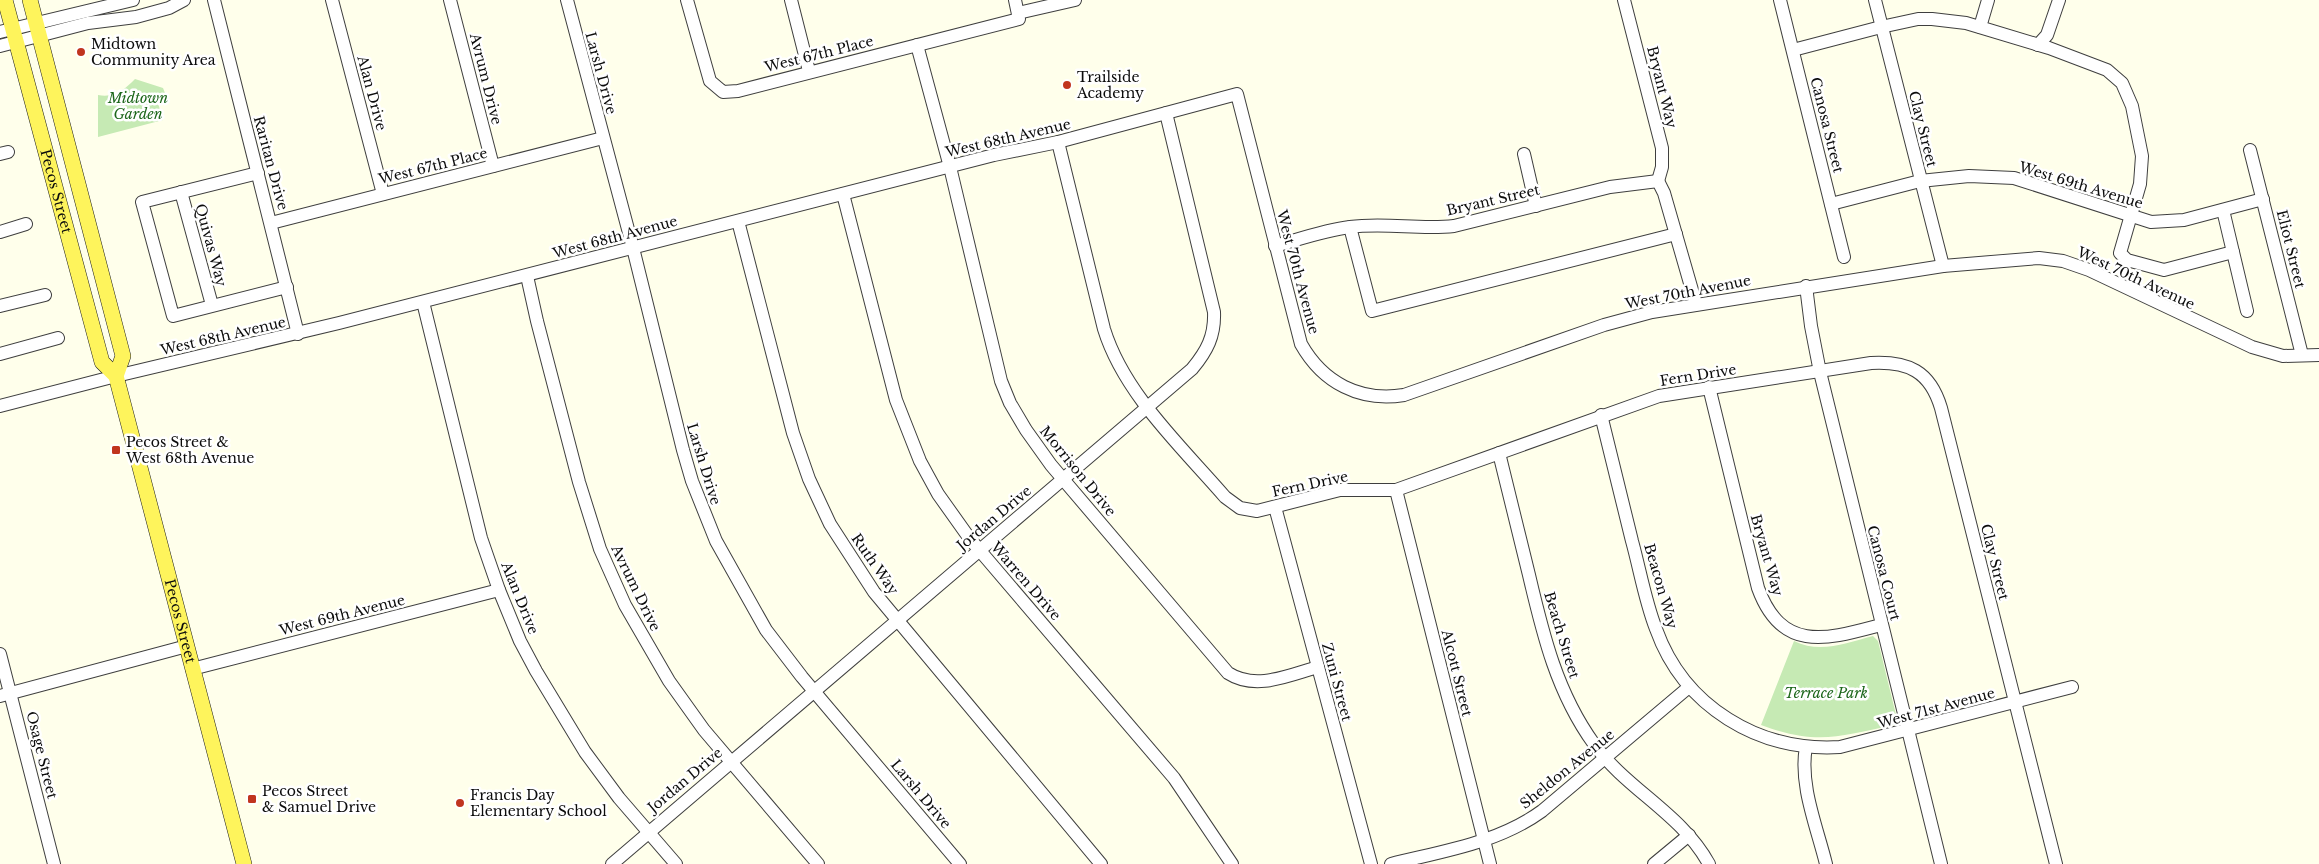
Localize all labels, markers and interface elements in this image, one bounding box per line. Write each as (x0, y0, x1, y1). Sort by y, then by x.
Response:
street label: Avrum Drive (466, 30, 506, 127)
street label: Larsh Drive (581, 30, 621, 116)
street label: West 67th Place (762, 32, 875, 76)
place label: Midtown Community Area (91, 35, 216, 69)
street label: Bryant Way (1643, 44, 1681, 130)
marker: Midtown Community Area (75, 46, 87, 58)
street label: Alan Drive (353, 53, 391, 132)
place label: Trailside Academy (1076, 68, 1144, 102)
street label: Canosa Street (1806, 75, 1848, 175)
marker: Trailside Academy (1061, 79, 1073, 91)
park label: Midtown Garden (107, 89, 168, 123)
street label: Clay Street (1905, 89, 1941, 170)
street label: Raritan Drive (250, 114, 292, 212)
street label: West 68th Avenue (943, 115, 1073, 161)
street label: West 67th Place (376, 144, 489, 188)
street label: Pecos Street (36, 147, 76, 236)
street label: West 69th Avenue (2016, 157, 2145, 212)
street label: Bryant Street (1445, 180, 1542, 219)
street label: Quivas Way (191, 202, 231, 288)
street label: West 70th Avenue (1273, 207, 1323, 336)
street label: Eliot Street (2273, 208, 2310, 291)
street label: West 68th Avenue (550, 212, 679, 263)
street label: West 70th Avenue (2073, 242, 2198, 313)
street label: West 70th Avenue (1623, 271, 1752, 313)
street label: West 68th Avenue (158, 313, 288, 359)
street label: Fern Drive (1658, 360, 1738, 390)
street label: Larsh Drive (683, 421, 725, 507)
street label: Morrison Drive (1036, 422, 1120, 520)
place label: Pecos Street & West 68th Avenue (125, 433, 254, 467)
marker: Pecos Street & West 68th Avenue (110, 444, 122, 456)
street label: Fern Drive (1270, 467, 1350, 501)
street label: Jordan Drive (952, 482, 1035, 556)
street label: Bryant Way (1747, 512, 1787, 598)
street label: Clay Street (1977, 522, 2013, 603)
street label: Canosa Court (1863, 524, 1905, 623)
street label: Ruth Way (847, 530, 903, 598)
street label: Warren Drive (986, 537, 1065, 624)
street label: Avrum Drive (607, 541, 665, 634)
street label: Beacon Way (1640, 541, 1682, 631)
street label: Alan Drive (497, 558, 543, 637)
street label: Pecos Street (161, 577, 200, 666)
street label: Beach Street (1540, 589, 1584, 681)
street label: West 69th Avenue (276, 591, 407, 640)
street label: Alcott Street (1437, 627, 1477, 719)
street label: Zuni Street (1318, 641, 1356, 724)
park label: Terrace Park (1784, 684, 1868, 702)
street label: West 71st Avenue (1874, 684, 1997, 733)
street label: Osage Street (22, 709, 62, 801)
street label: Sheldon Avenue (1516, 725, 1618, 813)
street label: Jordan Drive (643, 744, 726, 818)
street label: Larsh Drive (887, 756, 955, 832)
place label: Pecos Street & Samuel Drive (262, 782, 376, 816)
place label: Francis Day Elementary School (470, 786, 607, 820)
marker: Pecos Street & Samuel Drive (246, 793, 258, 805)
marker: Francis Day Elementary School (454, 797, 466, 809)

